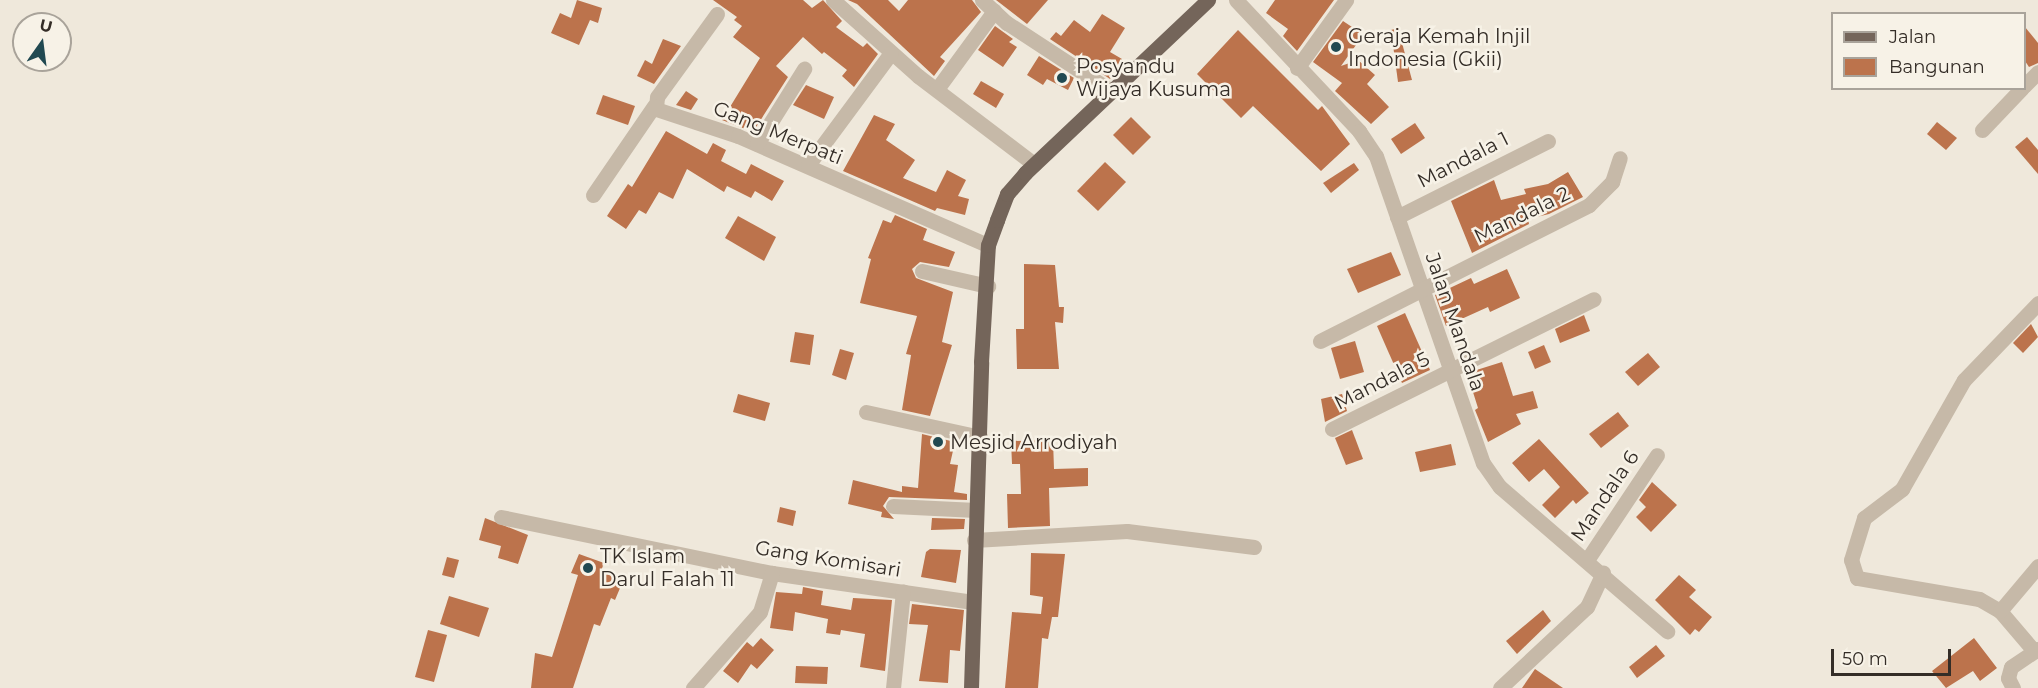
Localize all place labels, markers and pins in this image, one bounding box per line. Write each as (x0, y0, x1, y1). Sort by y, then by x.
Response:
place label: Geraja Kemah Injil Indonesia (Gkii) (1348, 24, 1530, 71)
marker: Geraja Kemah Injil Indonesia (Gkii) (1329, 40, 1343, 54)
place label: Posyandu Wijaya Kusuma (1076, 54, 1231, 101)
marker: Posyandu Wijaya Kusuma (1053, 69, 1071, 87)
place label: Mesjid Arrodiyah (950, 430, 1118, 454)
marker: Mesjid Arrodiyah (931, 435, 945, 449)
place label: TK Islam Darul Falah 11 (600, 544, 735, 591)
marker: TK Islam Darul Falah 11 (581, 561, 595, 575)

